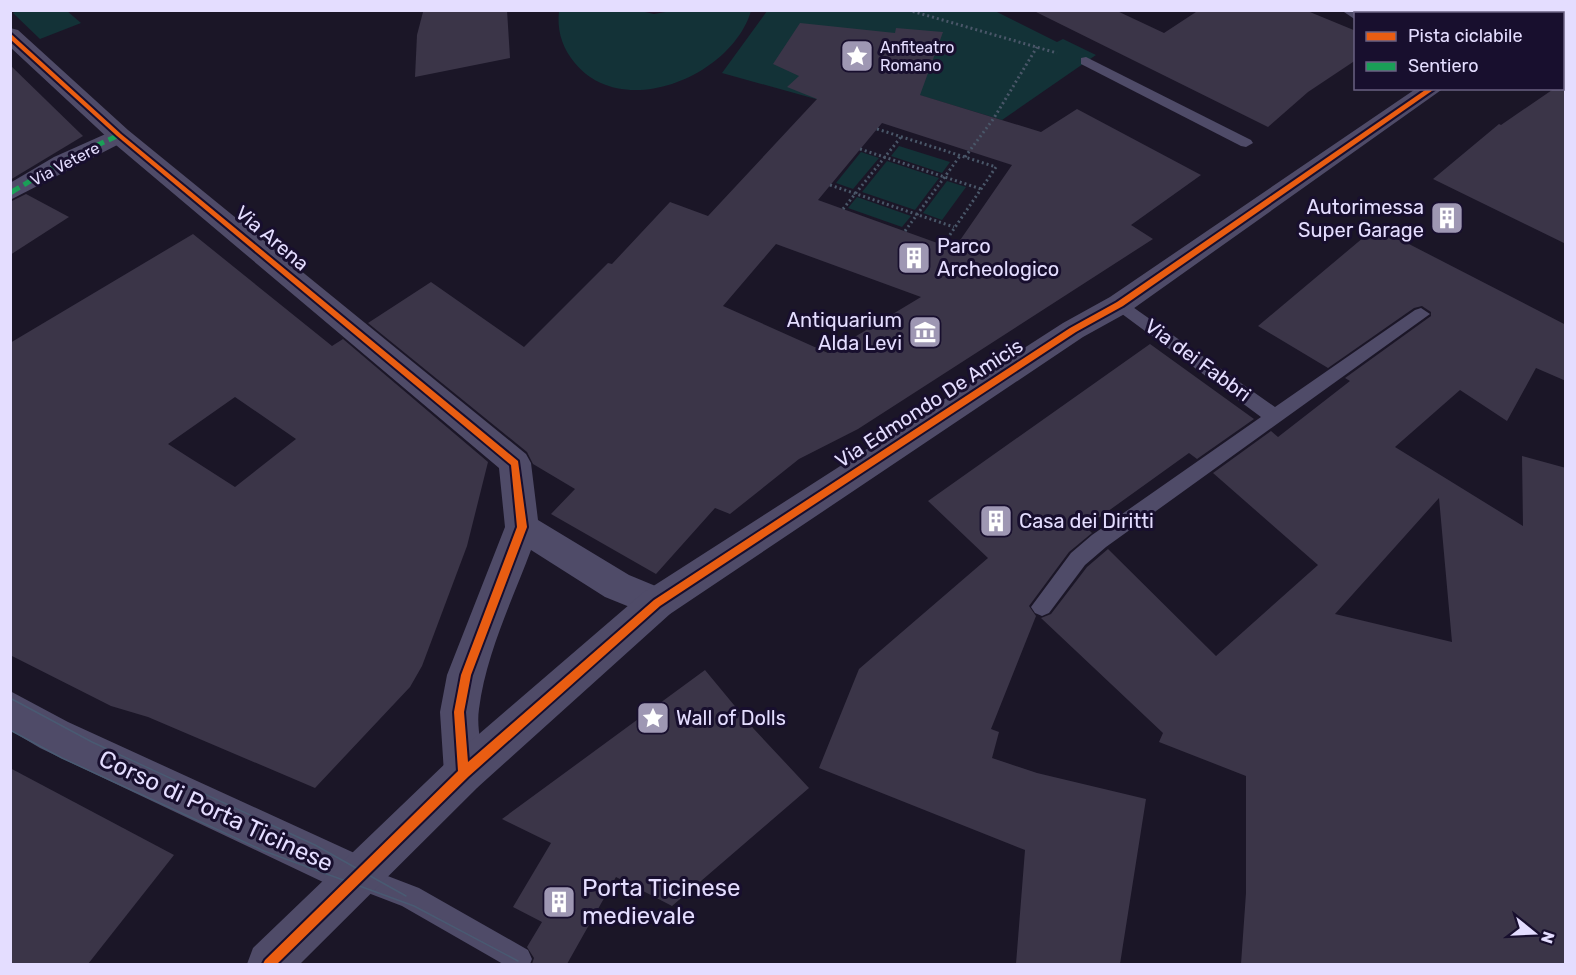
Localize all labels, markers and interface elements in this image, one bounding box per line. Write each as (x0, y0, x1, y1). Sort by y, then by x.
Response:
legend (1354, 12, 1564, 90)
text: Pista ciclabile (1408, 25, 1523, 47)
place icon: Anfiteatro Romano (839, 38, 875, 74)
place label: Anfiteatro Romano (880, 38, 954, 75)
text: Sentiero (1408, 55, 1479, 77)
street label: Via Vetere (27, 138, 103, 190)
place label: Autorimessa Super Garage (1298, 195, 1424, 242)
street label: Via Arena (230, 200, 314, 276)
building icon: Autorimessa Super Garage (1429, 200, 1465, 236)
place label: Parco Archeologico (937, 234, 1059, 281)
building icon: Parco Archeologico (896, 240, 932, 276)
place label: Antiquarium Alda Levi (787, 308, 902, 355)
museum icon: Antiquarium Alda Levi (907, 314, 943, 350)
street label: Via dei Fabbri (1140, 314, 1256, 406)
street label: Via Edmondo De Amicis (831, 333, 1027, 473)
building icon: Casa dei Diritti (978, 503, 1014, 539)
place label: Casa dei Diritti (1019, 509, 1154, 533)
place icon: Wall of Dolls (635, 700, 671, 736)
place label: Wall of Dolls (676, 706, 786, 730)
street label: Corso di Porta Ticinese (94, 744, 338, 878)
place label: Porta Ticinese medievale (582, 874, 740, 930)
building icon: Porta Ticinese medievale (541, 884, 577, 920)
north arrow (1504, 903, 1564, 963)
text: N (1537, 929, 1559, 946)

